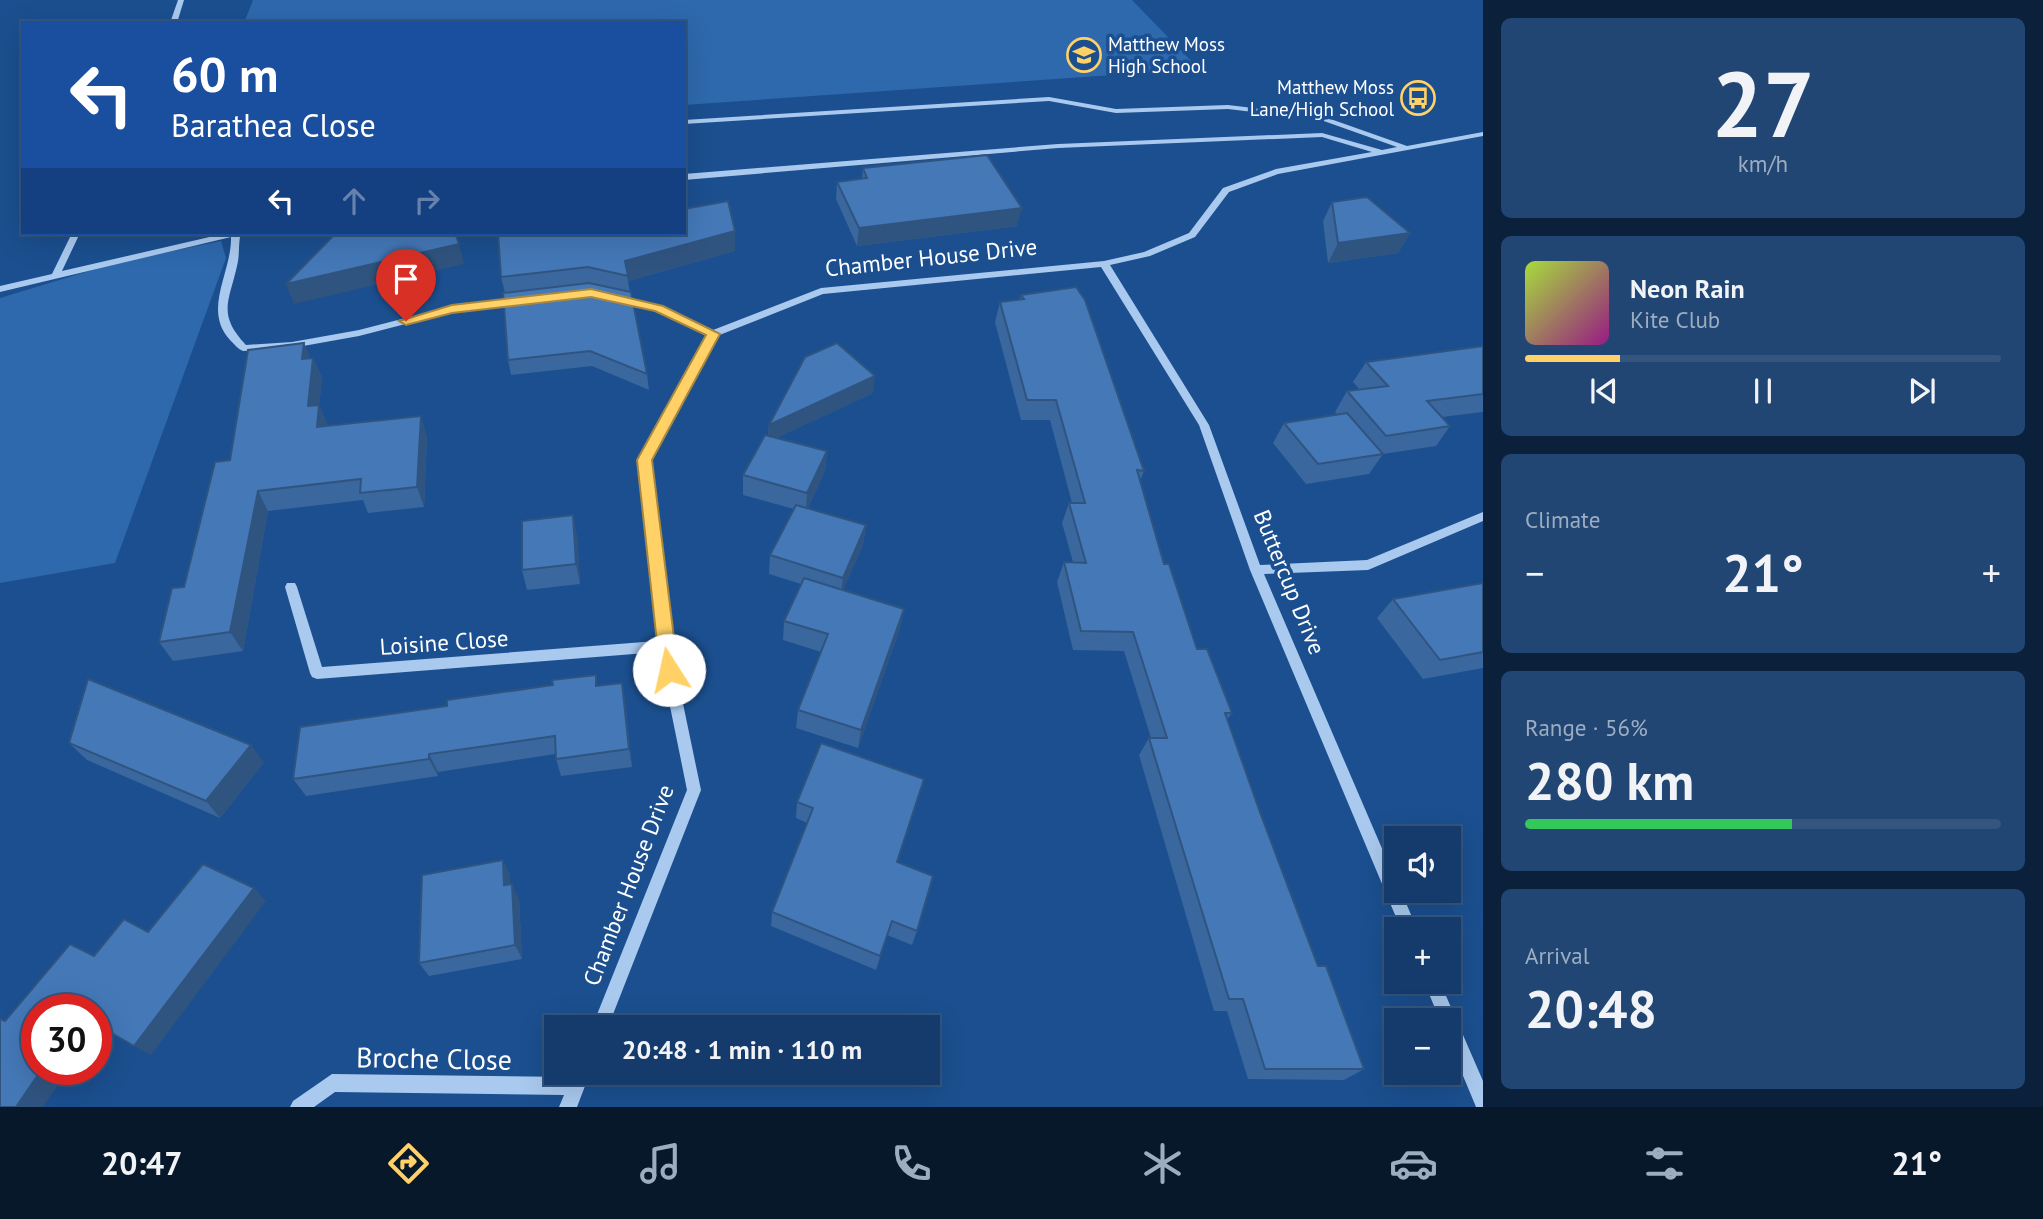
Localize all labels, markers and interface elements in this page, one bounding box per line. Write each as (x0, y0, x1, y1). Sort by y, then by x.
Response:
place label: Matthew Moss High School (1108, 32, 1225, 78)
school or university icon: Matthew Moss High School (1065, 36, 1103, 74)
text: 60 m (171, 42, 278, 106)
text: 27 (1711, 44, 1815, 162)
icon: left (56, 49, 147, 140)
place label: Matthew Moss Lane/High School (1250, 75, 1394, 121)
bus stop icon: Matthew Moss Lane/High School (1399, 79, 1437, 117)
text: Barathea Close (171, 104, 376, 146)
text: km/h (1738, 149, 1788, 178)
icon: left (262, 182, 300, 220)
icon: ahead (335, 182, 373, 220)
icon: right (408, 182, 446, 220)
street label: Chamber House Drive (824, 231, 1038, 283)
pin (376, 249, 436, 321)
icon: arrive (387, 260, 425, 298)
text: Neon Rain (1630, 272, 1745, 305)
text: Kite Club (1630, 305, 1720, 334)
icon: previous (1585, 372, 1623, 410)
icon: pause (1744, 372, 1782, 410)
icon: next (1903, 372, 1941, 410)
street label: Buttercup Drive (1248, 505, 1332, 659)
text: Climate (1525, 505, 1600, 534)
text: 21° (1722, 539, 1804, 606)
text: − (1525, 548, 1544, 597)
text: + (1982, 548, 2001, 597)
street label: Loisine Close (379, 623, 509, 661)
position arrow (632, 633, 706, 707)
text: Range · 56% (1525, 713, 1648, 742)
text: 280 km (1525, 747, 1694, 814)
street label: Chamber House Drive (576, 780, 680, 990)
map controls (1384, 826, 1461, 1085)
button: sound (1384, 826, 1461, 903)
button: + (1384, 917, 1461, 994)
text: Arrival (1525, 941, 1589, 970)
text: 20:48 (1525, 975, 1657, 1042)
speed limit sign: 30 (21, 994, 112, 1085)
button: − (1384, 1008, 1461, 1085)
text: 20:48 · 1 min · 110 m (622, 1033, 862, 1066)
street label: Broche Close (356, 1038, 512, 1078)
icon: directions (384, 1139, 433, 1188)
icon: music (636, 1139, 685, 1188)
icon: phone (887, 1139, 936, 1188)
icon: climate (1138, 1139, 1187, 1188)
icon: car (1389, 1139, 1438, 1188)
icon: filters (1640, 1139, 1689, 1188)
text: 20:47 (101, 1142, 182, 1184)
text: 21° (1892, 1142, 1942, 1184)

